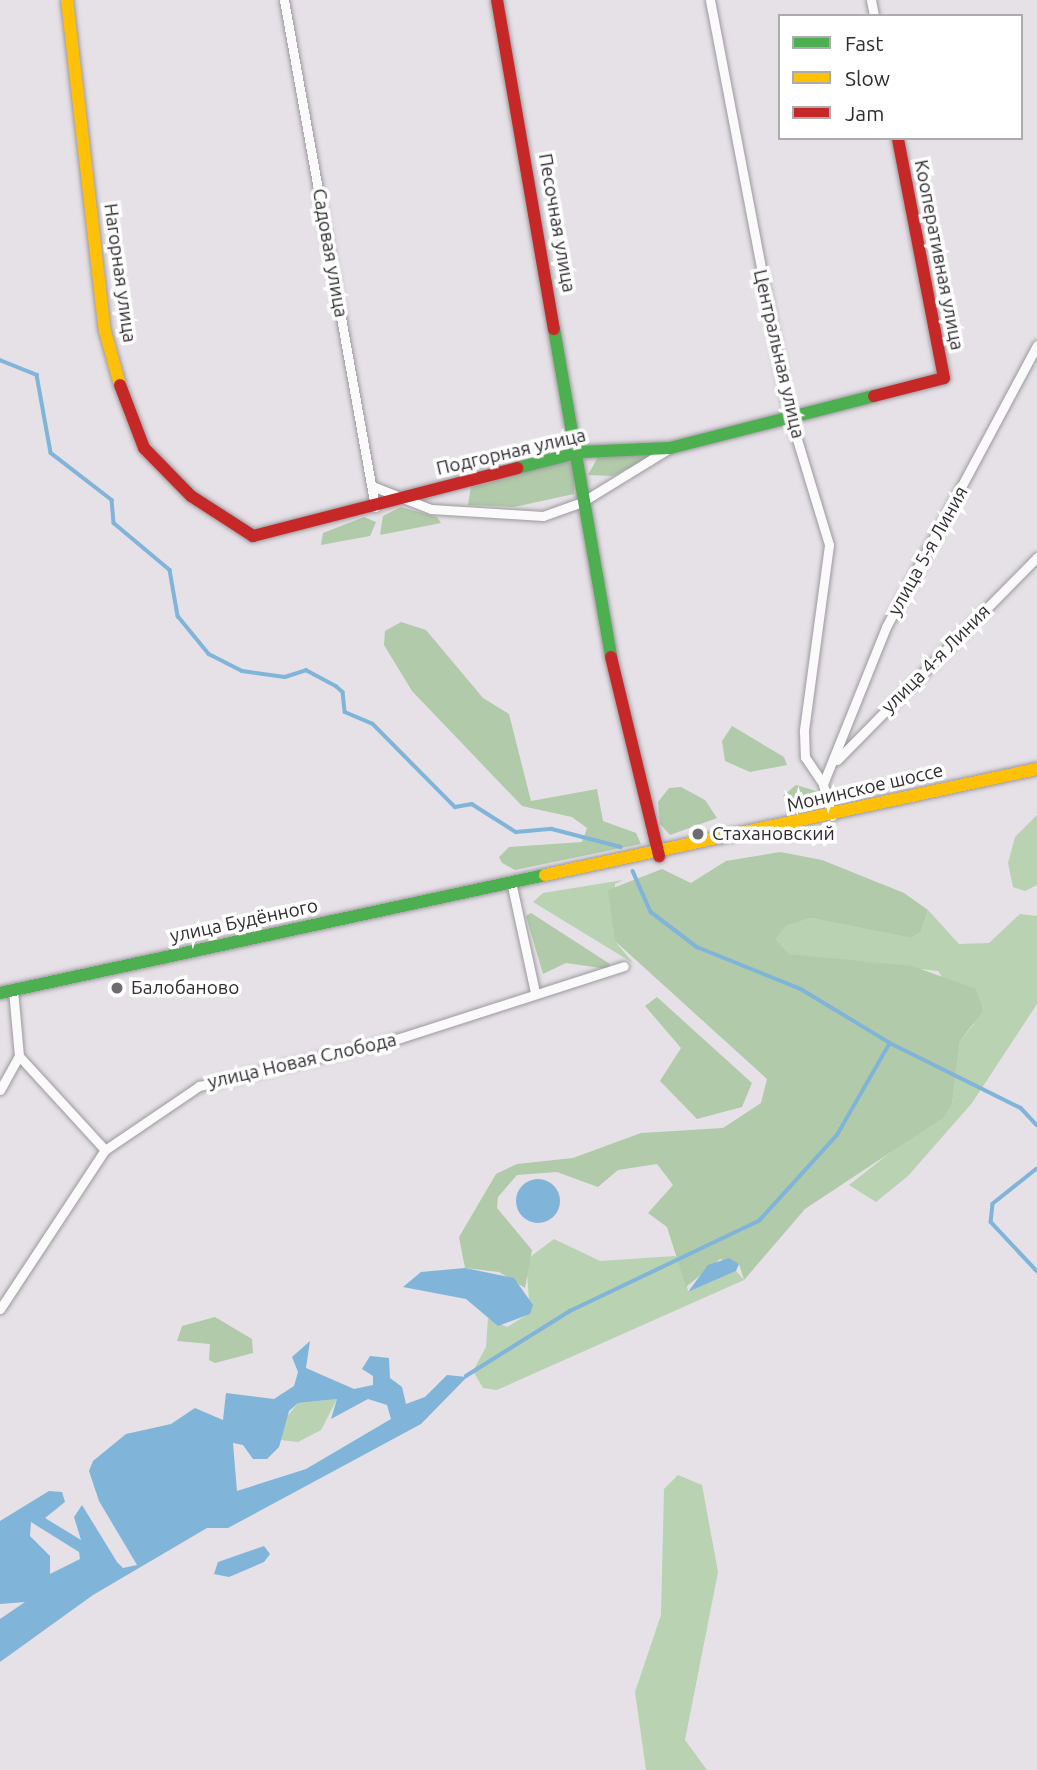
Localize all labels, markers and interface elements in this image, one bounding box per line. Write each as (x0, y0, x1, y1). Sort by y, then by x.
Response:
legend (778, 14, 1023, 140)
text: Fast (845, 31, 883, 55)
text: Slow (845, 66, 890, 90)
text: Jam (845, 101, 884, 125)
street label: Песочная улица (534, 152, 580, 294)
street label: Кооперативная улица (909, 158, 969, 352)
street label: Садовая улица (307, 187, 353, 319)
street label: Нагорная улица (99, 202, 141, 344)
street label: Центральная улица (748, 267, 810, 441)
street label: Подгорная улица (434, 424, 588, 480)
street label: улица 5-я Линия (883, 482, 973, 620)
street label: улица 4-я Линия (877, 600, 995, 718)
street label: Монинское шоссе (785, 759, 945, 817)
place label: Стахановский (712, 823, 835, 845)
marker: Стахановский (690, 826, 706, 842)
street label: улица Будённого (168, 894, 320, 948)
place label: Балобаново (131, 977, 239, 999)
marker: Балобаново (109, 980, 125, 996)
street label: улица Новая Слобода (205, 1028, 399, 1094)

